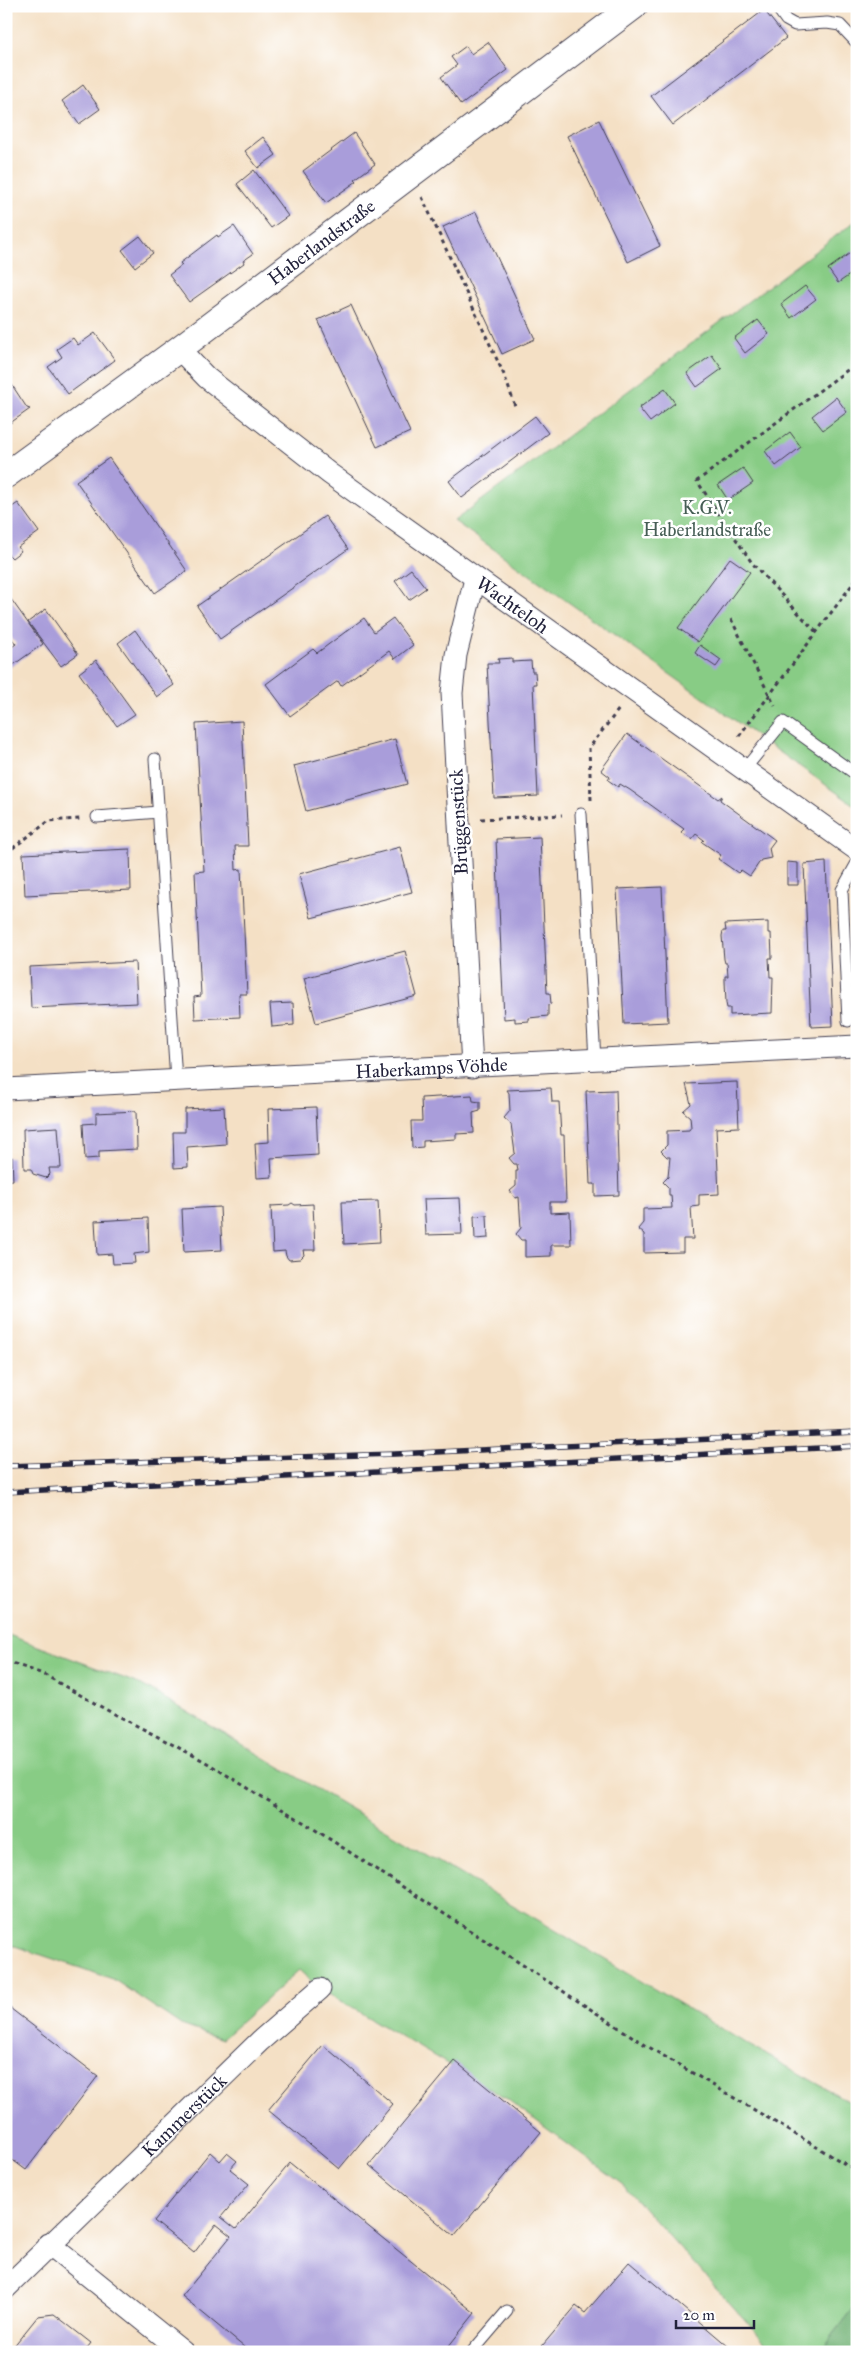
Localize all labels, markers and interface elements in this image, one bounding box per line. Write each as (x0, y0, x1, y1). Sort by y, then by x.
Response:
street label: Haberlandstraße (263, 194, 380, 290)
park label: K.G.V. Haberlandstraße (643, 496, 771, 541)
street label: Wachteloh (472, 571, 554, 639)
street label: Brüggenstück (444, 768, 474, 876)
street label: Haberkamps Vöhde (355, 1053, 508, 1083)
street label: Kammerstück (137, 2069, 231, 2162)
scale bar (676, 2298, 753, 2330)
text: 20 m (683, 2306, 715, 2324)

